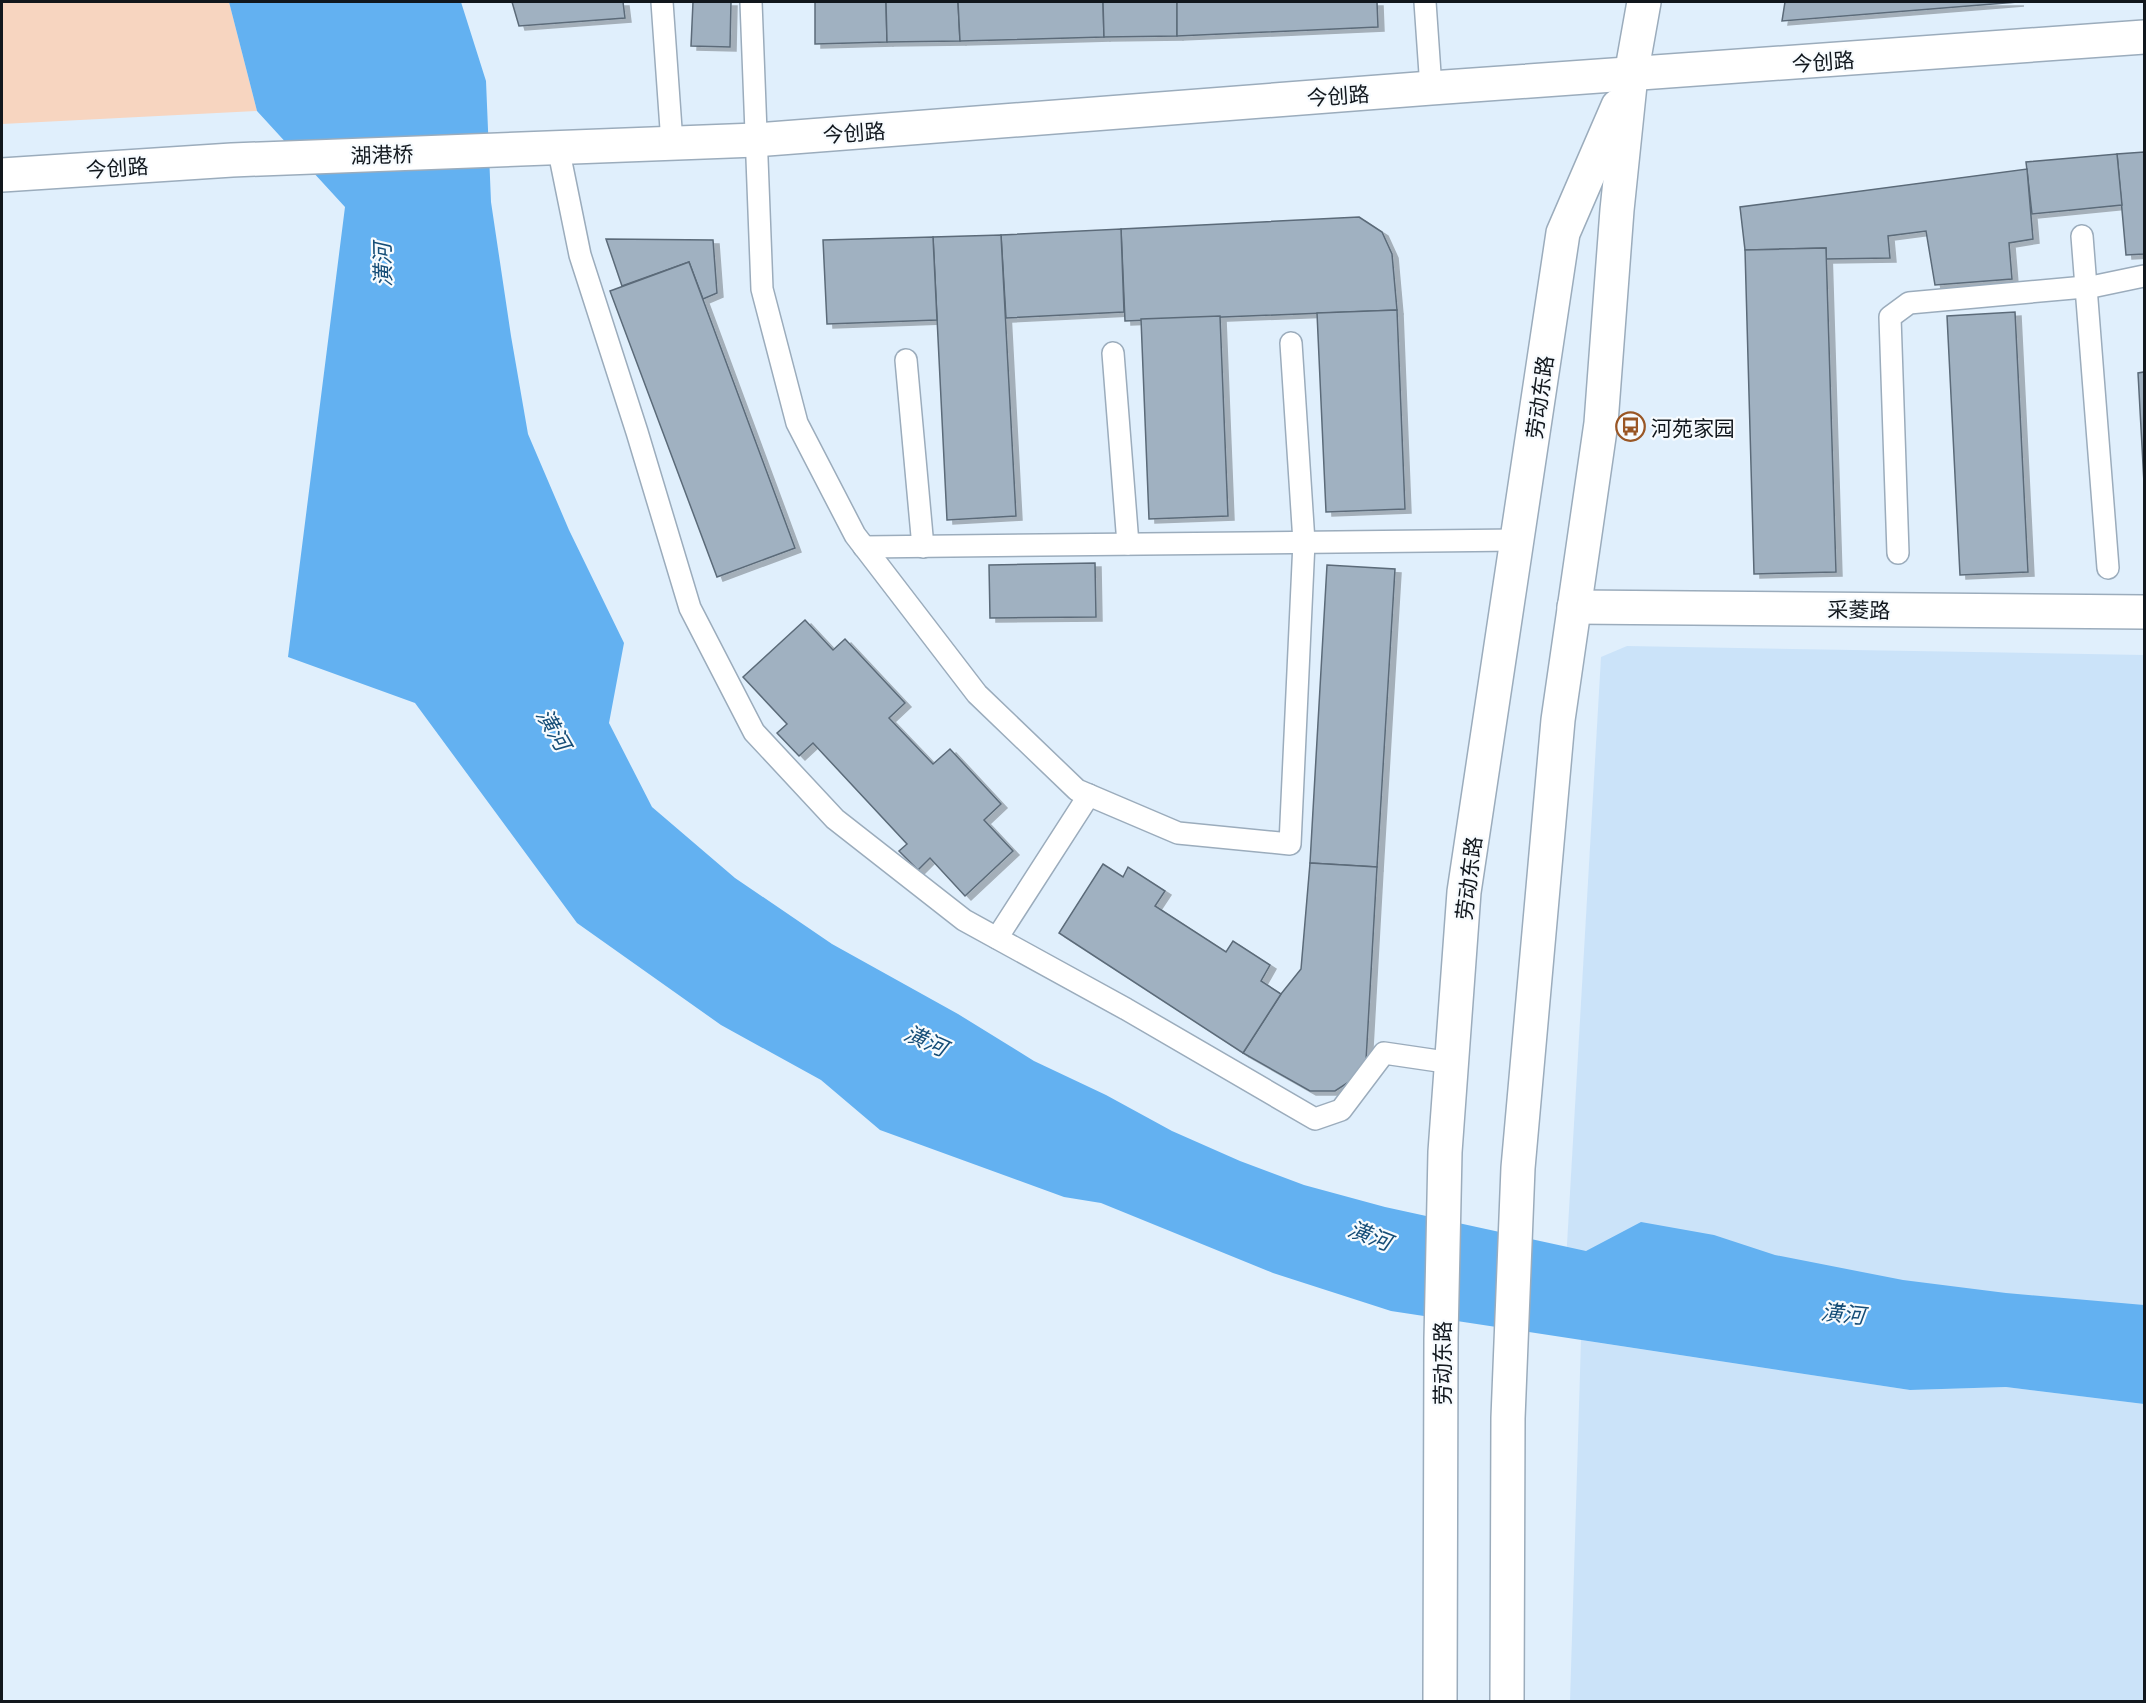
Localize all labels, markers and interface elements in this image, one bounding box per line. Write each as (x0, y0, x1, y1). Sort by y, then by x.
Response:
street label: 今创路 (1791, 46, 1855, 76)
street label: 今创路 (1306, 80, 1370, 110)
street label: 今创路 (822, 117, 886, 147)
street label: 湖港桥 (350, 140, 414, 168)
street label: 今创路 (85, 152, 149, 182)
water label: 潢河 (368, 239, 396, 287)
street label: 劳动东路 (1521, 354, 1557, 440)
bus stop icon: 河苑家园 (1614, 411, 1646, 443)
place label: 河苑家园 (1651, 415, 1735, 440)
street label: 采菱路 (1827, 596, 1891, 622)
water label: 潢河 (531, 703, 579, 758)
street label: 劳动东路 (1450, 835, 1486, 921)
water label: 潢河 (900, 1019, 955, 1063)
water label: 潢河 (1345, 1215, 1399, 1257)
water label: 潢河 (1820, 1297, 1870, 1329)
street label: 劳动东路 (1429, 1321, 1454, 1405)

